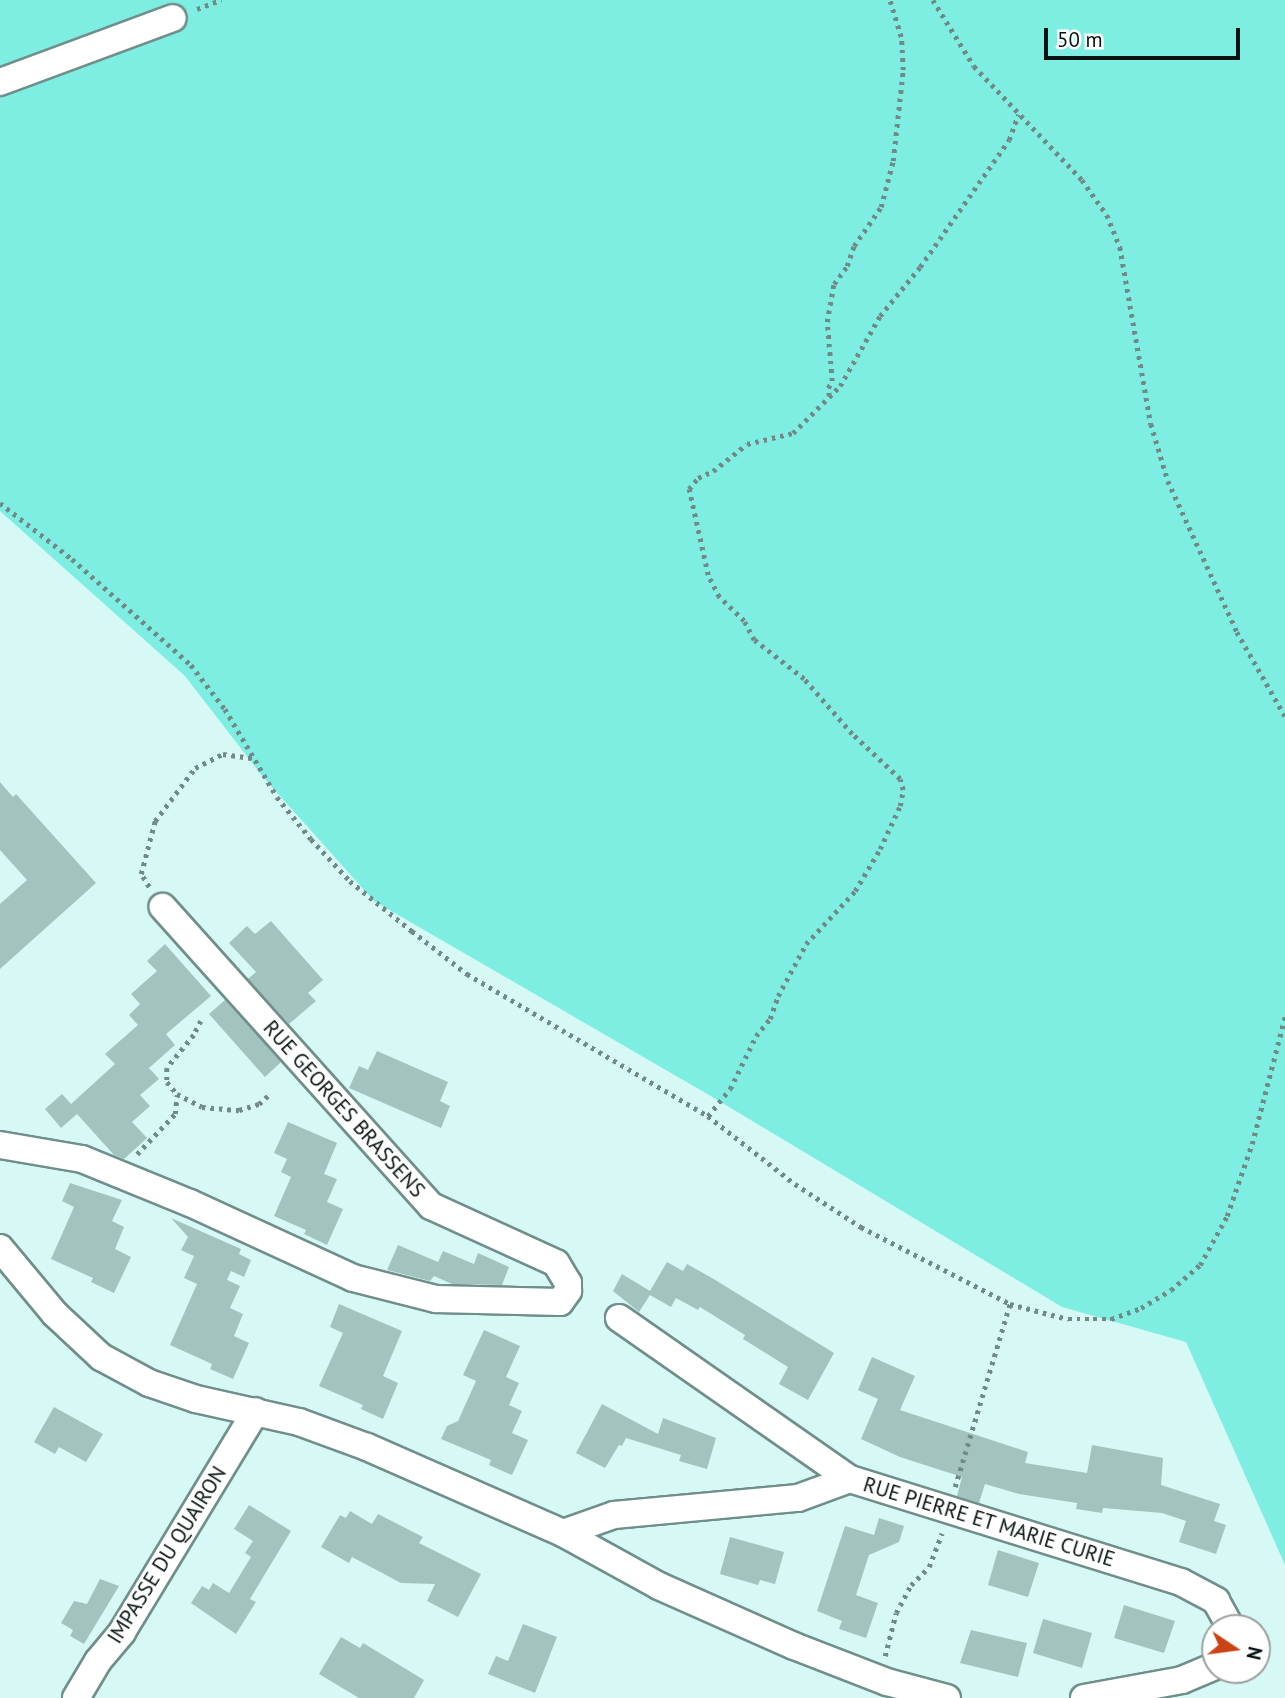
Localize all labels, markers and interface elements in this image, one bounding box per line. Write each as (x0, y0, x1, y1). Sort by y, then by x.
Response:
scale bar (1047, 14, 1243, 58)
text: 50 m (1057, 26, 1103, 53)
street label: RUE GEORGES BRASSENS (258, 1015, 430, 1203)
street label: IMPASSE DU QUAIRON (102, 1462, 232, 1648)
street label: RUE PIERRE ET MARIE CURIE (860, 1472, 1118, 1572)
north arrow (1201, 1614, 1271, 1684)
text: N (1241, 1644, 1268, 1662)

